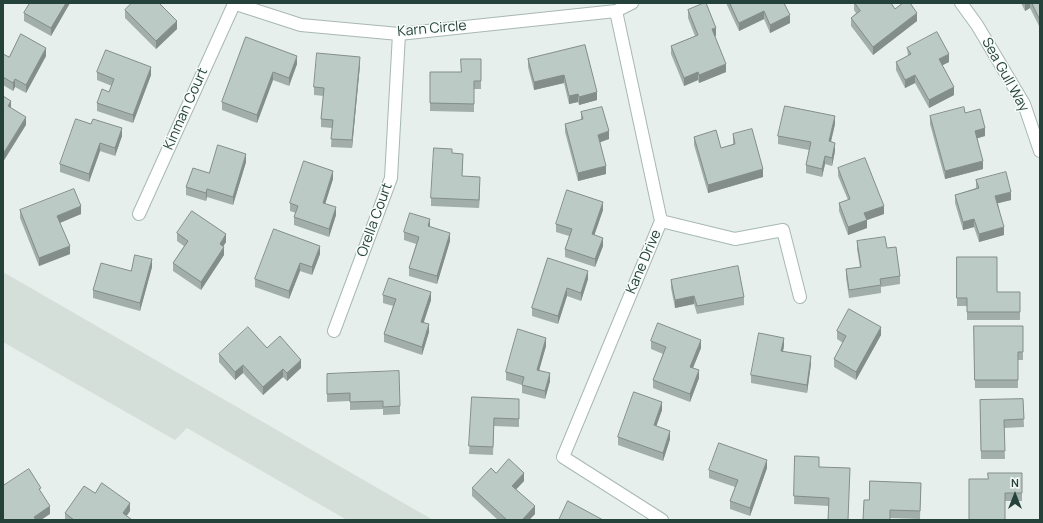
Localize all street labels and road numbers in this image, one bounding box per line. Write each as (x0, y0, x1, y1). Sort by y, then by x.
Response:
street label: Karn Circle (397, 18, 467, 40)
street label: Sea Gull Way (978, 35, 1032, 115)
street label: Kinman Court (160, 65, 212, 153)
street label: Orella Court (354, 181, 396, 259)
street label: Kane Drive (623, 227, 665, 297)

